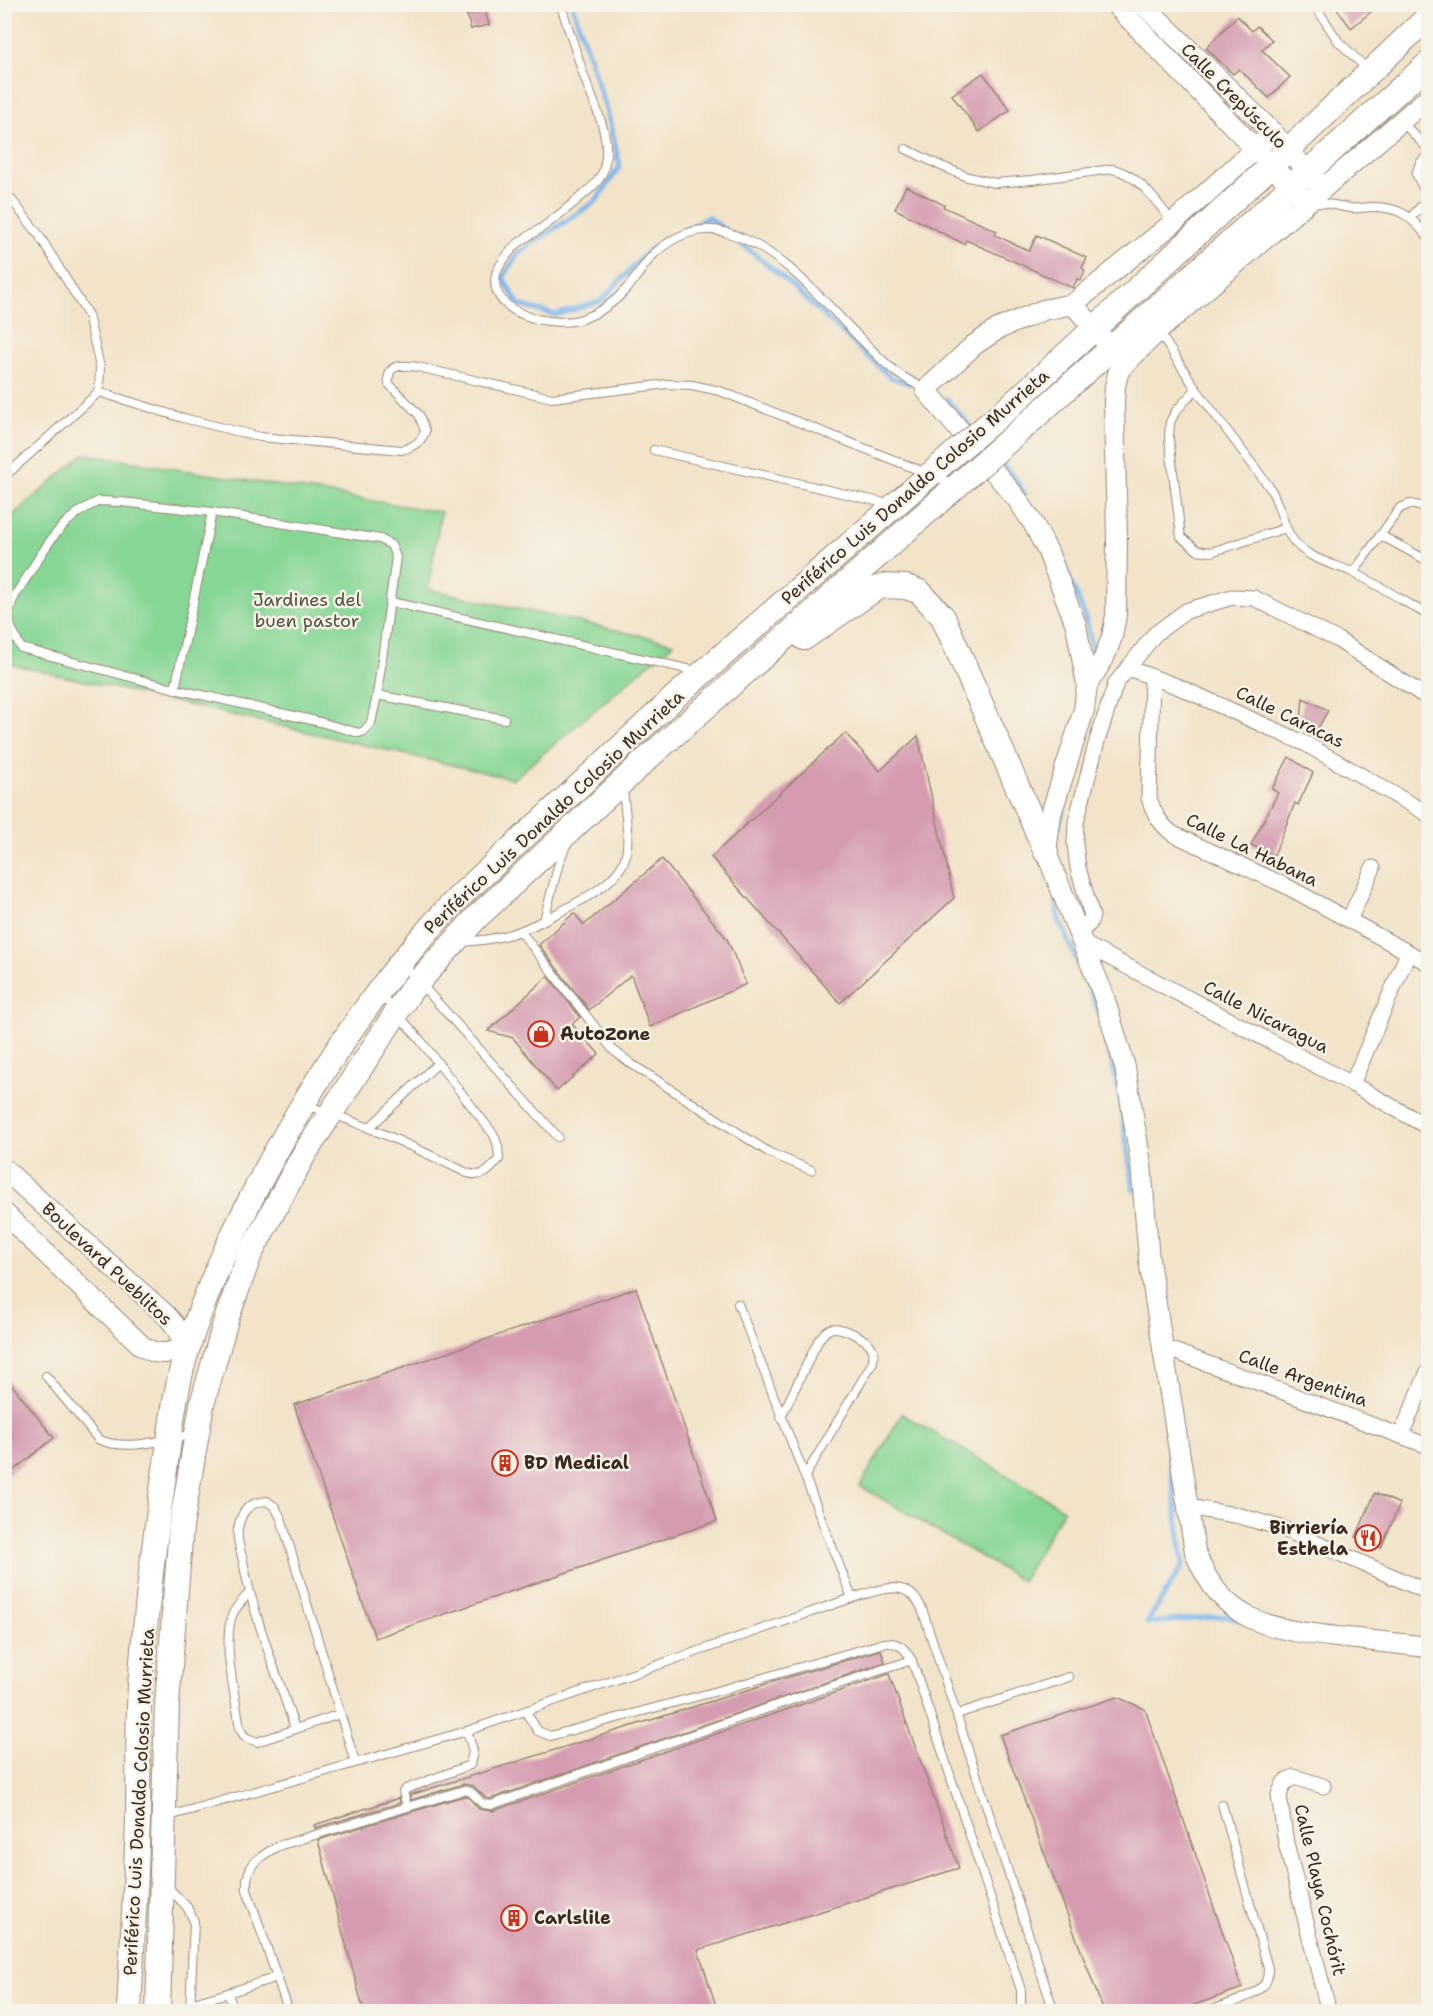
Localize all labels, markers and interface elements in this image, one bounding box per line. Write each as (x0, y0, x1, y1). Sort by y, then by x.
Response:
street label: Calle Crepúsculo (1176, 38, 1292, 154)
street label: Periférico Luis Donaldo Colosio Murrieta (776, 364, 1054, 610)
park label: Jardines del buen pastor (253, 588, 362, 633)
street label: Calle Caracas (1232, 680, 1348, 754)
street label: Periférico Luis Donaldo Colosio Murrieta (419, 685, 689, 939)
street label: Calle La Habana (1182, 808, 1322, 892)
street label: Calle Nicaragua (1199, 975, 1333, 1059)
shop icon: AutoZone (526, 1019, 556, 1049)
place label: AutoZone (560, 1022, 651, 1046)
street label: Boulevard Pueblitos (36, 1197, 178, 1331)
street label: Calle Argentina (1235, 1344, 1371, 1412)
building icon: BD Medical (490, 1448, 520, 1478)
place label: BD Medical (524, 1451, 629, 1475)
place label: Birriería Esthela (1269, 1516, 1349, 1561)
restaurant icon: Birriería Esthela (1353, 1523, 1383, 1553)
street label: Periférico Luis Donaldo Colosio Murrieta (118, 1628, 160, 1976)
street label: Calle Playa Cochórit (1289, 1802, 1351, 1978)
building icon: Carlslile (499, 1903, 529, 1933)
place label: Carlslile (534, 1906, 611, 1930)

